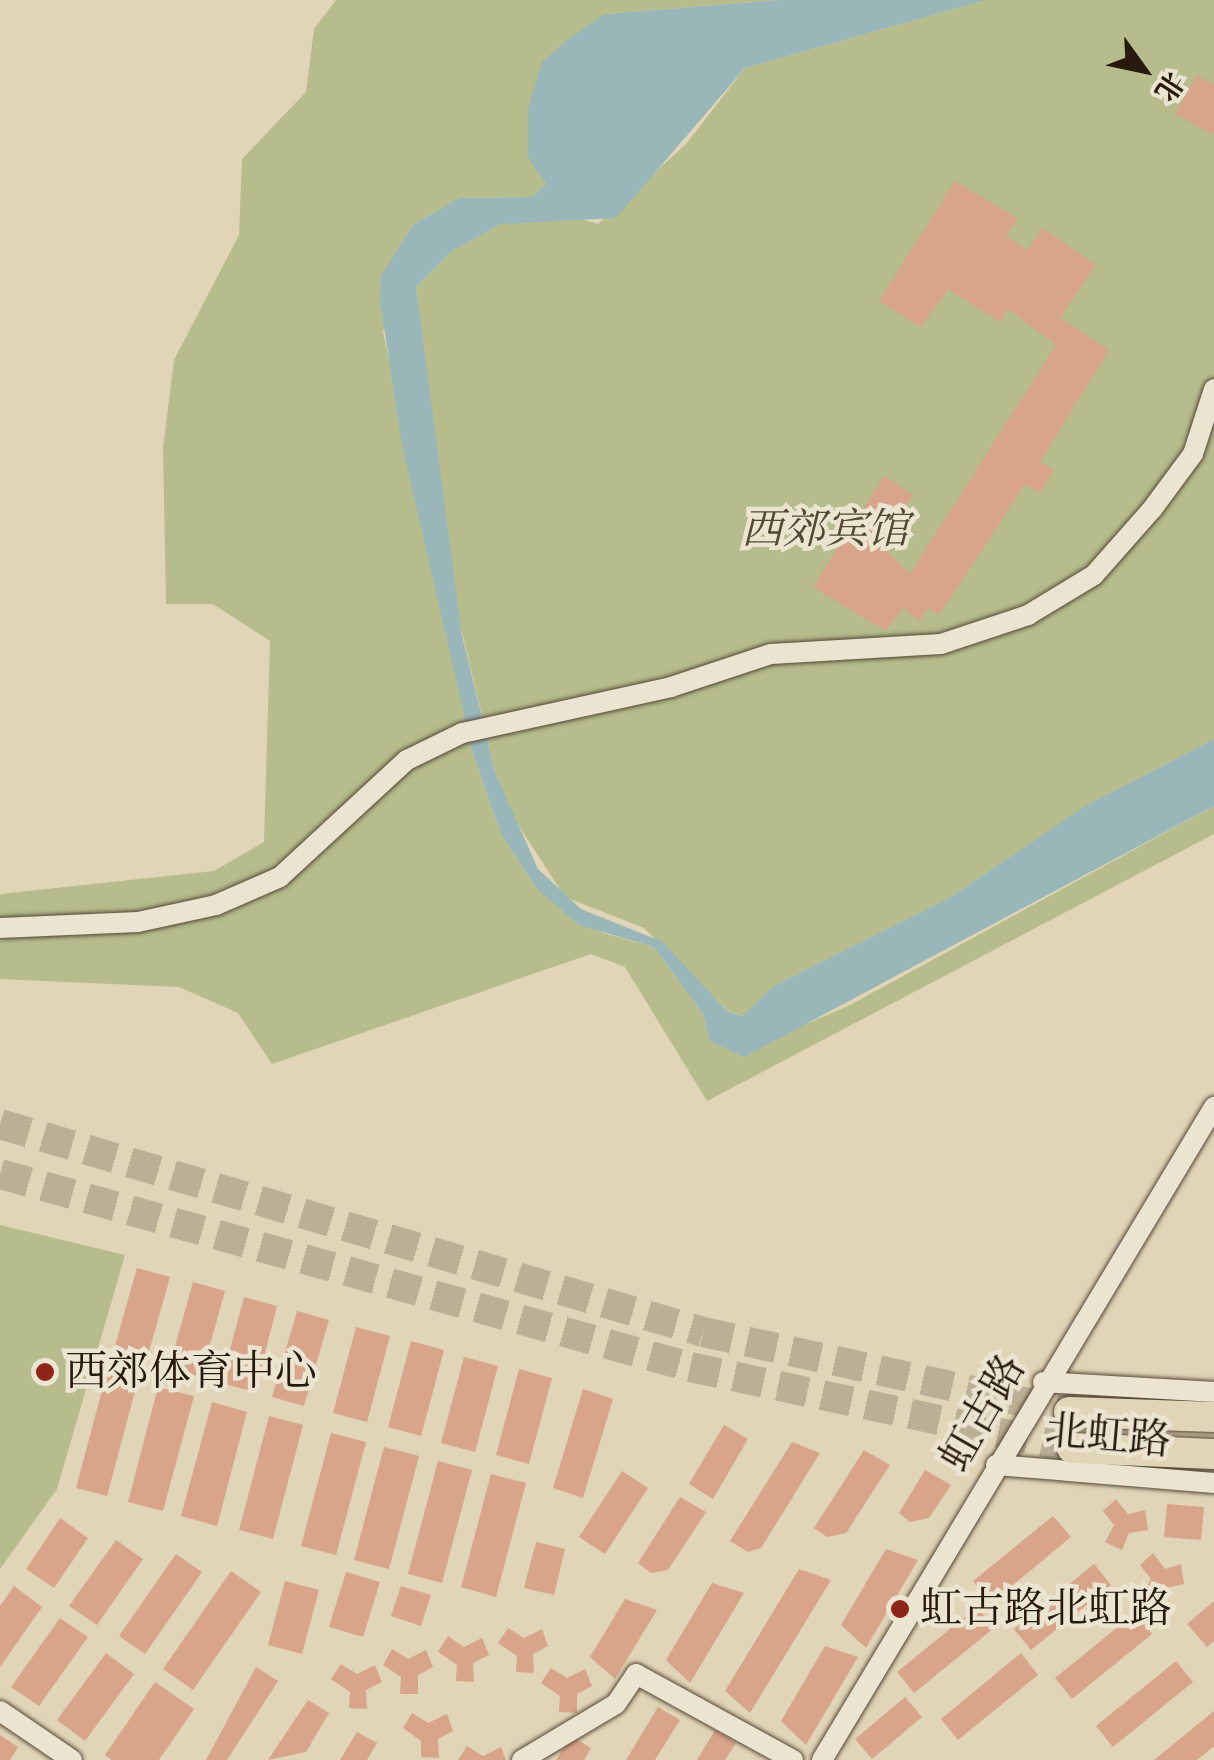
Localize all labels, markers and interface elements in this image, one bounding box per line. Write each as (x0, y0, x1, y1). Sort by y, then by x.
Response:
north arrow (1094, 20, 1194, 120)
text: 北 (1146, 64, 1193, 108)
park label: 西郊宾馆 (741, 505, 909, 555)
street label: 虹古路 (930, 1346, 1036, 1480)
place label: 西郊体育中心 (65, 1347, 317, 1397)
marker: 西郊体育中心 (34, 1361, 56, 1383)
street label: 北虹路 (1043, 1405, 1173, 1467)
place label: 虹古路北虹路 (920, 1584, 1172, 1634)
marker: 虹古路北虹路 (889, 1598, 911, 1620)

